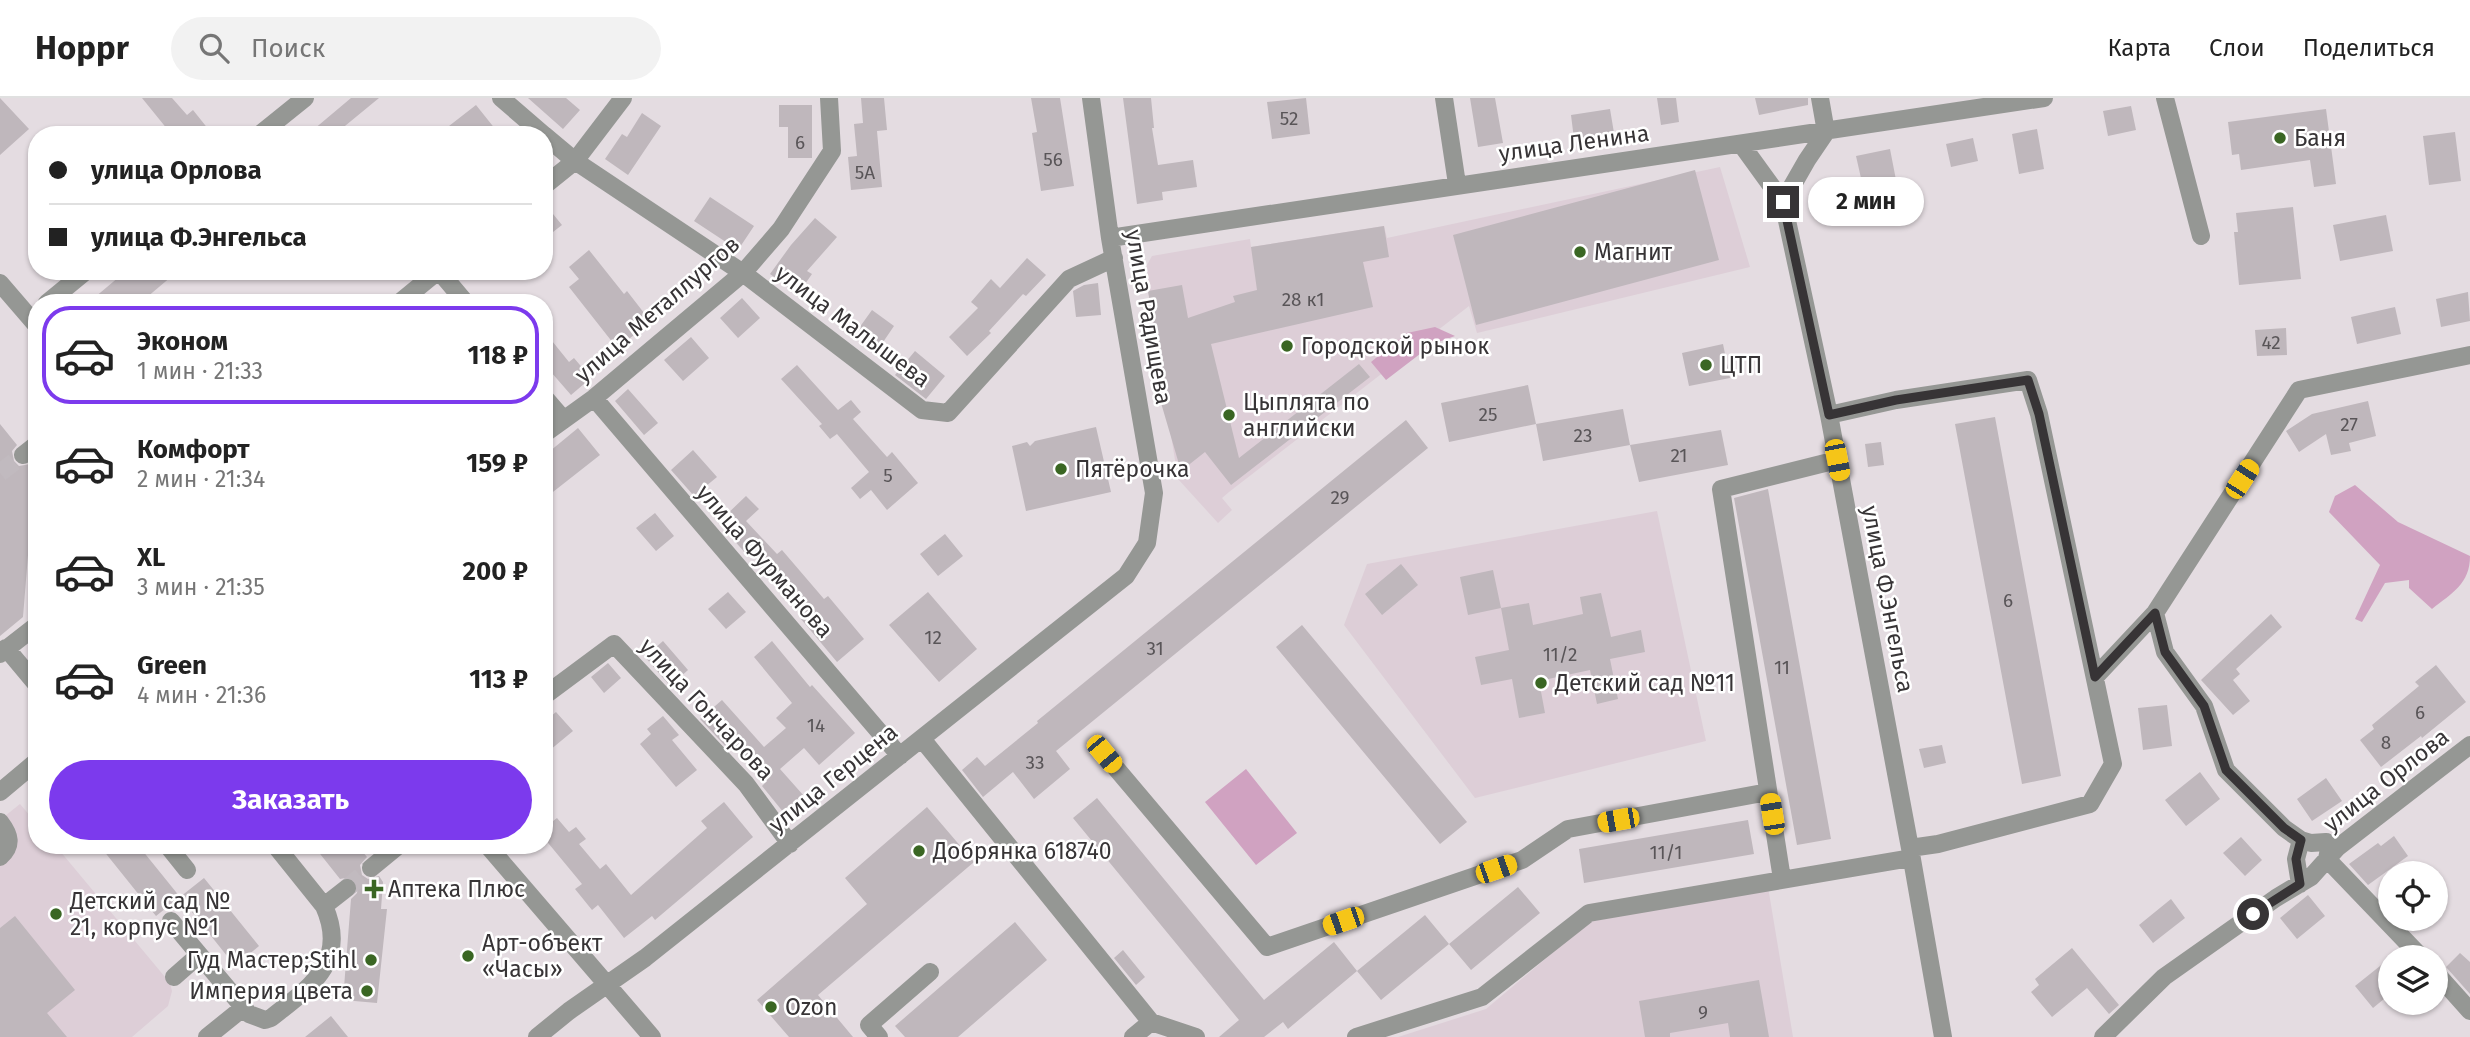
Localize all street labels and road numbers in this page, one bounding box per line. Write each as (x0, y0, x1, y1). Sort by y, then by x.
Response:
street label: улица Ленина (1497, 119, 1651, 167)
street label: улица Радищева (1120, 227, 1178, 407)
street label: улица Металлургов (569, 230, 745, 388)
street label: улица Малышева (770, 259, 936, 393)
street label: улица Фурманова (691, 479, 839, 643)
street label: улица Ф.Энгельса (1856, 503, 1920, 695)
street label: улица Гончарова (634, 632, 780, 786)
street label: улица Герцена (763, 718, 903, 838)
street label: улица Орлова (2318, 722, 2454, 838)

